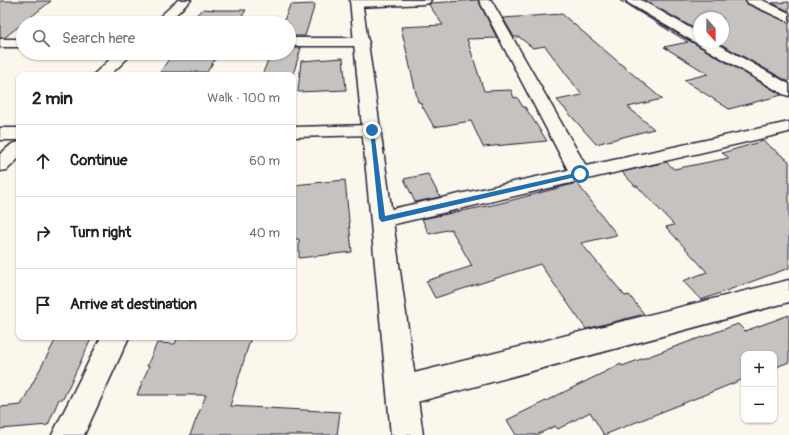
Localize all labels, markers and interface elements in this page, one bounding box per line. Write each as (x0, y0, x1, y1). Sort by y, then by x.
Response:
north arrow (693, 12, 729, 48)
search box (16, 16, 296, 60)
icon: search (30, 27, 52, 49)
text: Search here (62, 29, 135, 48)
text: 2 min (32, 88, 73, 109)
text: Walk · 100 m (207, 90, 280, 106)
route end (363, 121, 381, 139)
icon: ahead (32, 150, 54, 172)
text: Continue (70, 151, 128, 170)
text: 60 m (249, 153, 280, 169)
route start (571, 165, 589, 183)
icon: right (32, 222, 54, 244)
text: Turn right (70, 223, 131, 242)
text: 40 m (249, 225, 280, 241)
icon: arrive (32, 294, 54, 316)
text: Arrive at destination (70, 295, 197, 314)
map controls (741, 351, 777, 423)
button: + (741, 351, 777, 387)
button: − (741, 387, 777, 423)

